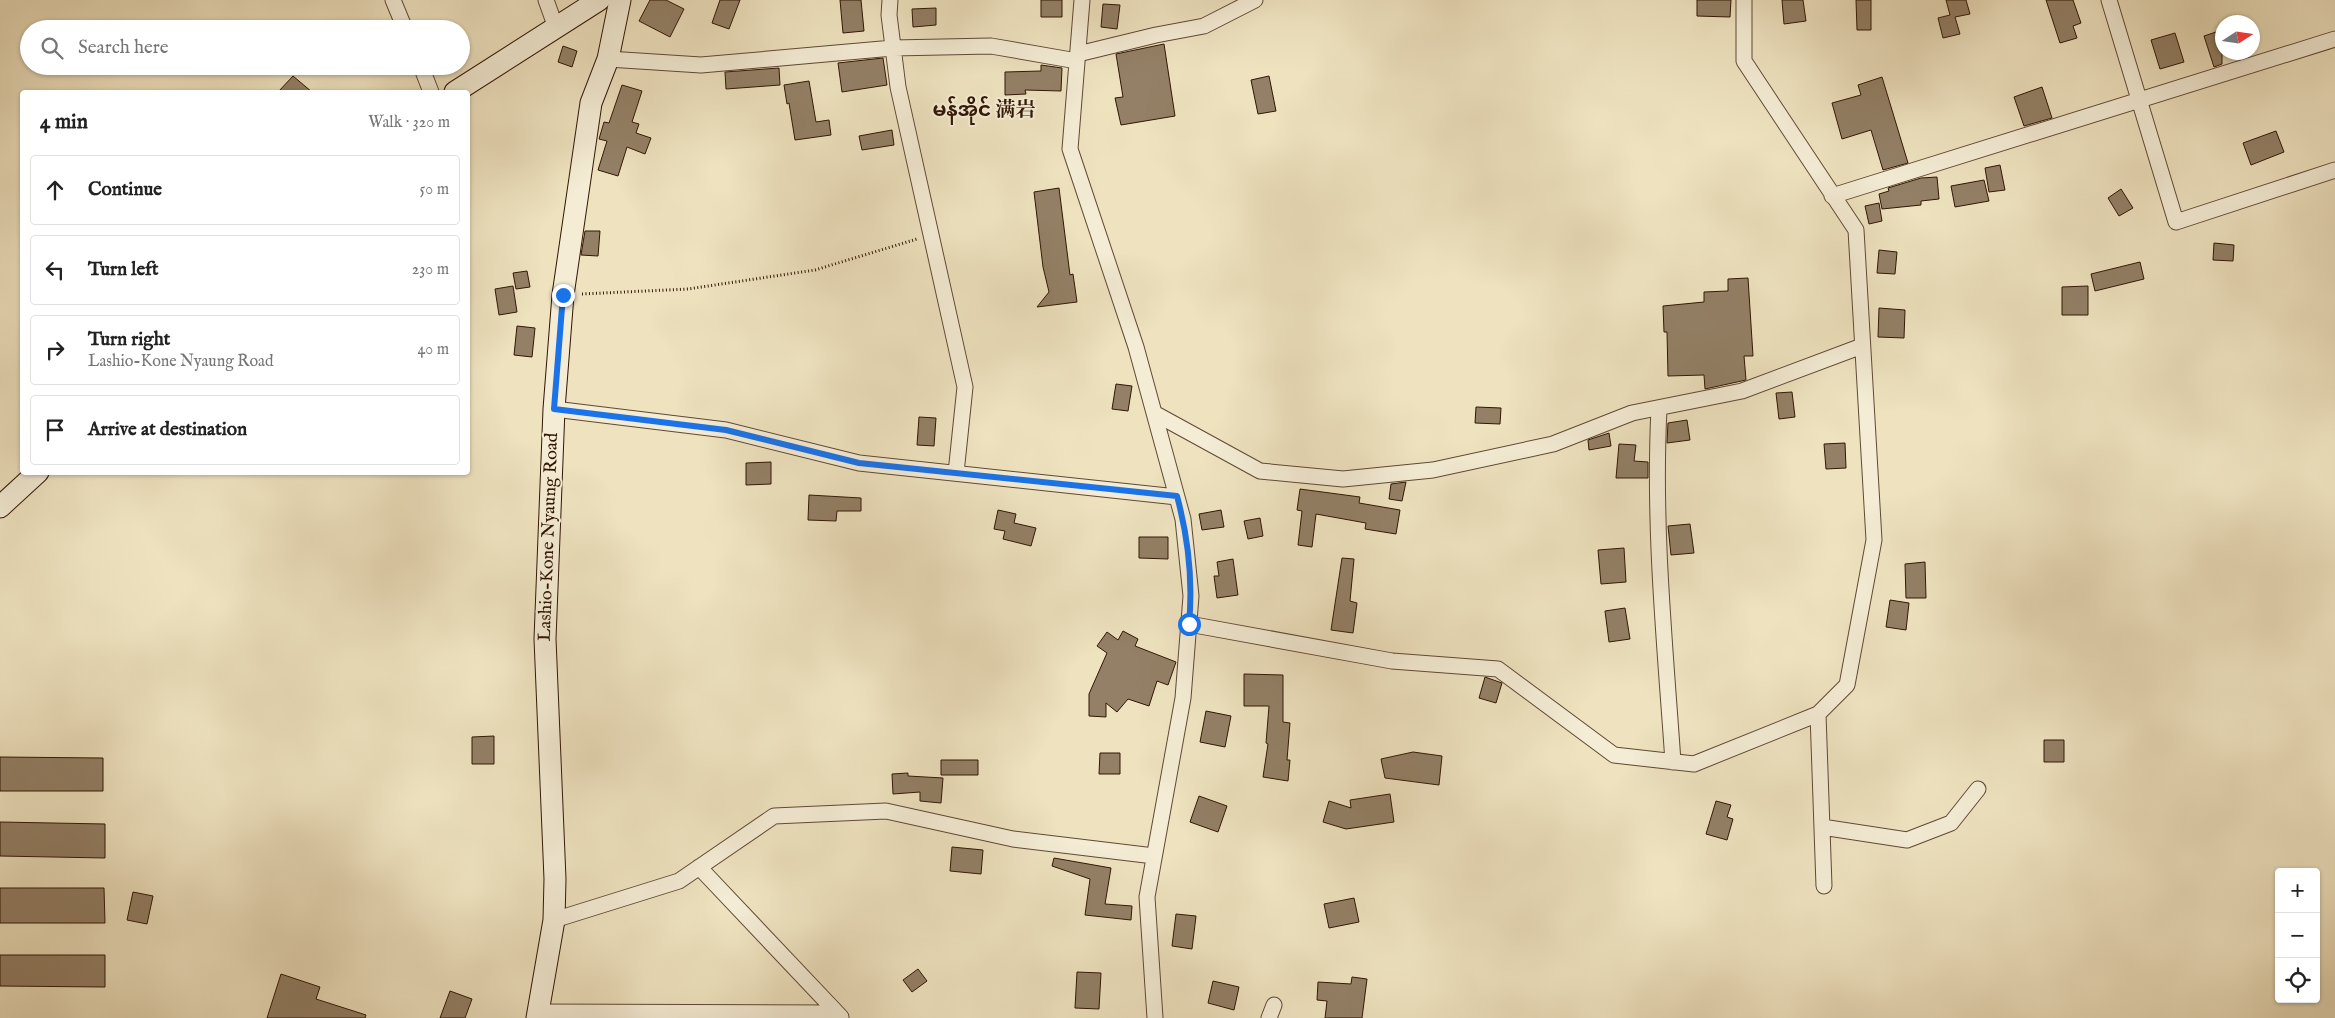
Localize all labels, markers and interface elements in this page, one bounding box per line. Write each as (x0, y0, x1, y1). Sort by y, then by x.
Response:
north arrow (2215, 15, 2260, 60)
search box (20, 20, 470, 75)
icon: search (38, 34, 66, 62)
text: Search here (78, 36, 169, 60)
district label: မန်အိုင် 满岩 (932, 96, 1036, 125)
text: 4 min (40, 109, 88, 136)
text: Walk · 320 m (368, 113, 450, 133)
icon: ahead (41, 176, 69, 204)
text: Continue (88, 178, 162, 202)
text: 50 m (420, 180, 449, 200)
icon: left (41, 256, 69, 284)
text: Turn left (88, 258, 159, 282)
text: 230 m (412, 260, 449, 280)
route end (552, 284, 575, 307)
text: Turn right (88, 328, 170, 352)
icon: right (41, 336, 69, 364)
text: 40 m (417, 340, 449, 360)
text: Lashio-Kone Nyaung Road (88, 352, 274, 372)
icon: arrive (41, 416, 69, 444)
text: Arrive at destination (88, 418, 247, 442)
street label: Lashio-Kone Nyaung Road (534, 432, 564, 642)
route start (1178, 613, 1201, 636)
map controls (2275, 868, 2320, 1003)
button: + (2275, 868, 2320, 913)
button: − (2275, 913, 2320, 958)
button: locate (2275, 958, 2320, 1003)

